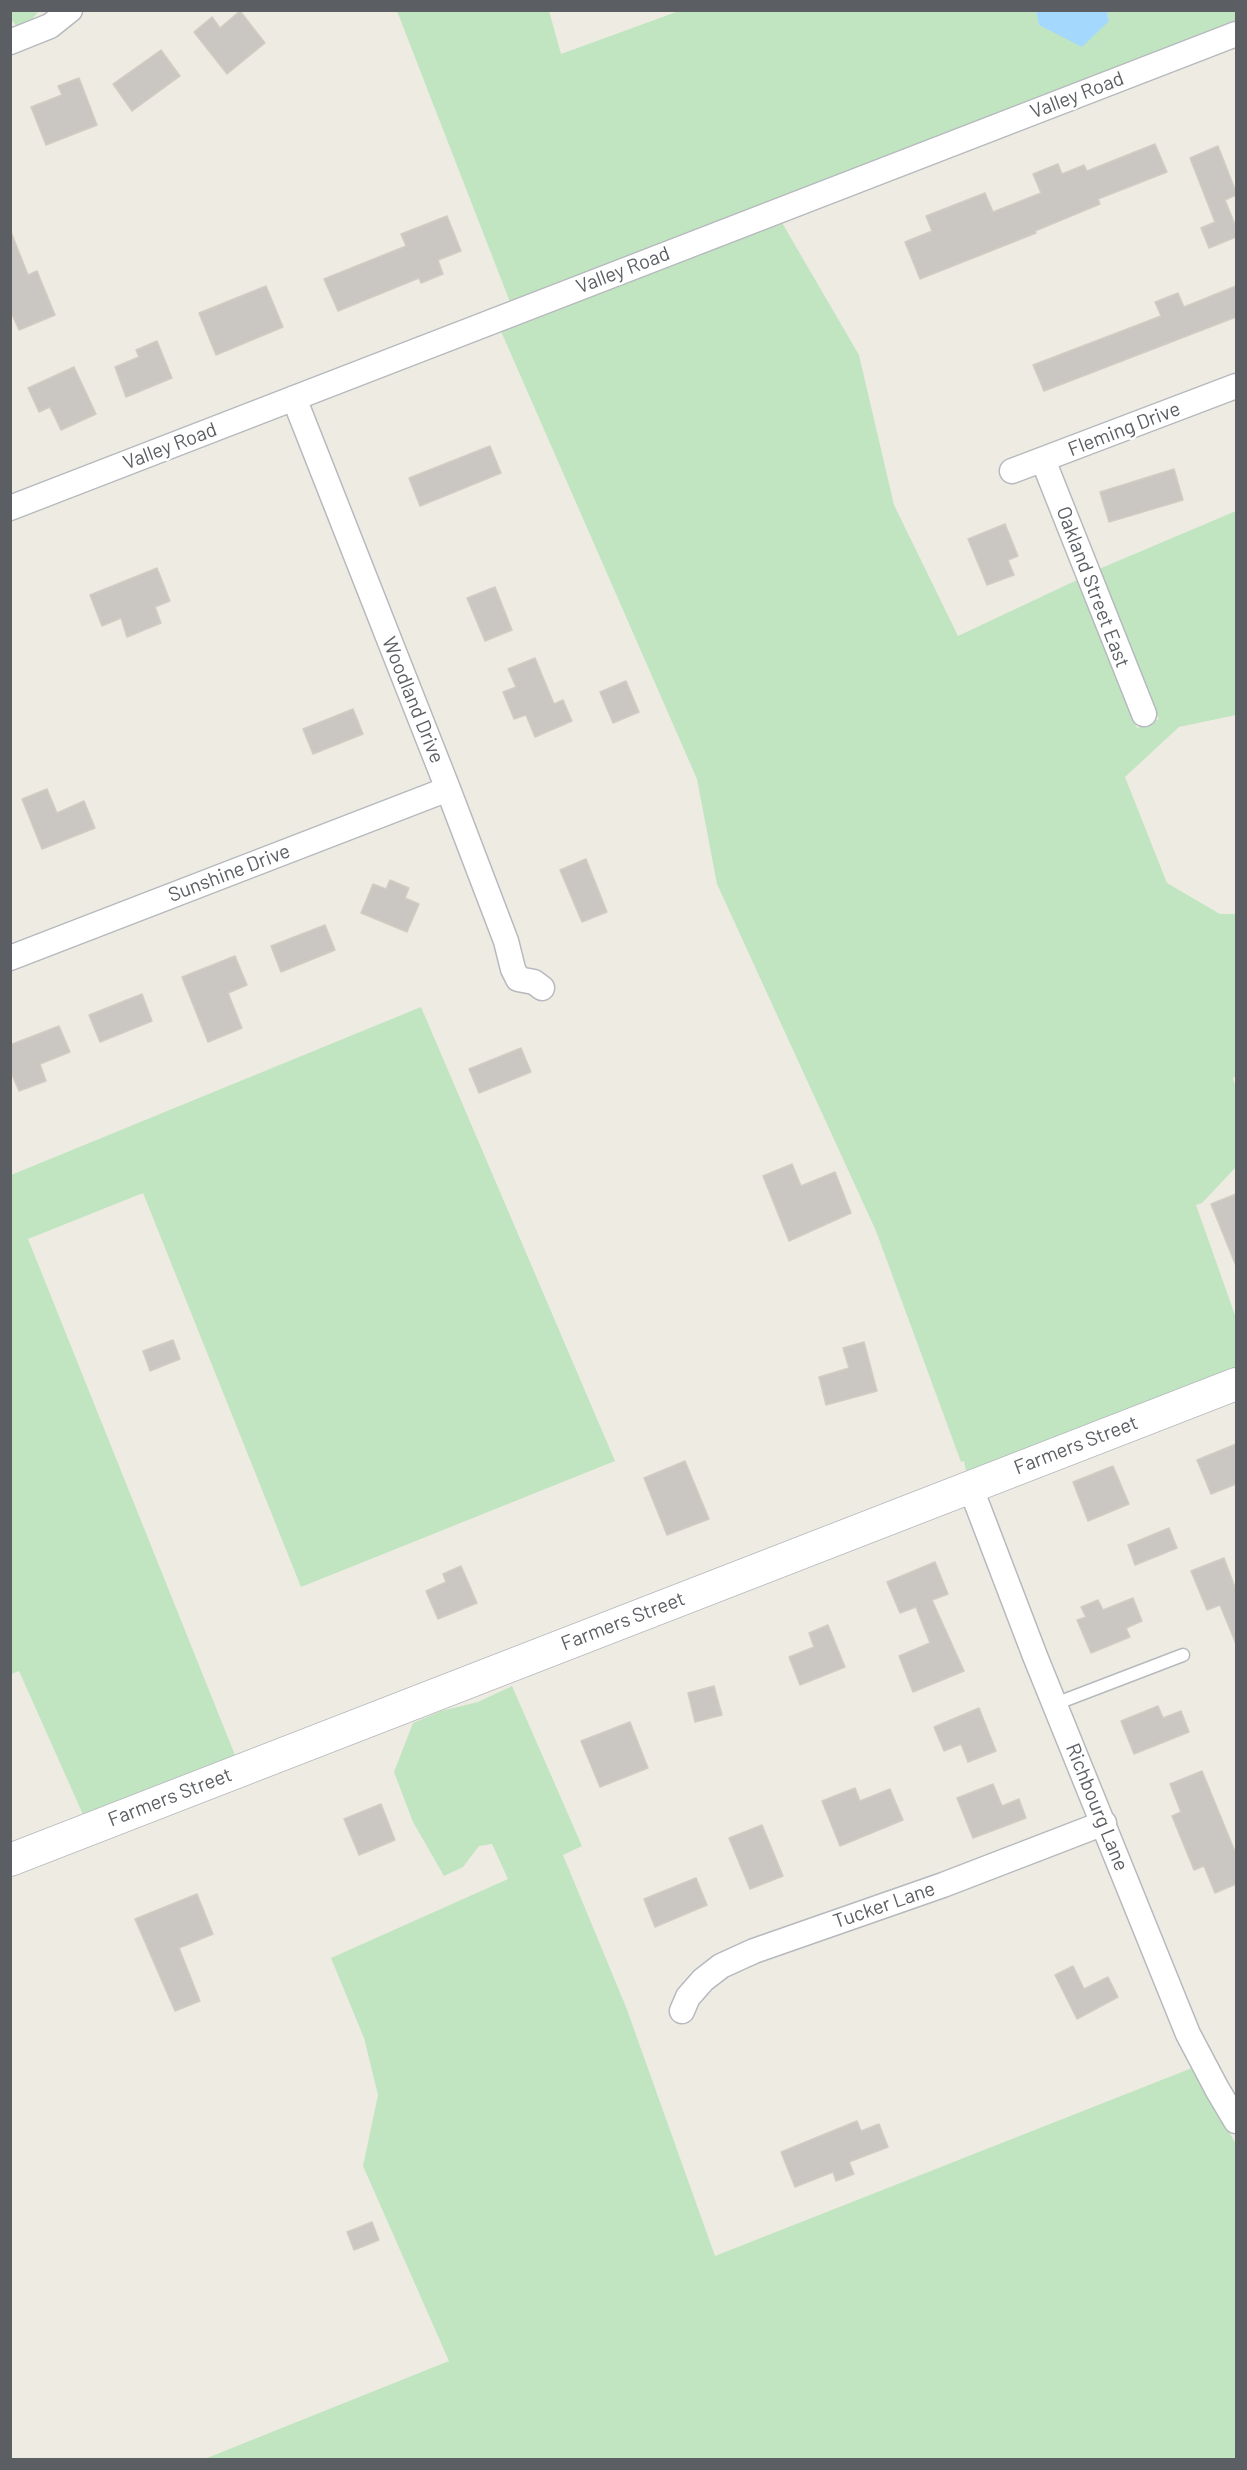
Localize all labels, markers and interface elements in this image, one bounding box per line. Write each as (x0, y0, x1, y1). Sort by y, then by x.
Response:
street label: Valley Road (1027, 66, 1127, 124)
street label: Valley Road (573, 241, 673, 299)
street label: Fleming Drive (1064, 397, 1184, 461)
street label: Valley Road (120, 417, 220, 475)
street label: Oakland Street East (1051, 503, 1135, 671)
street label: Woodland Drive (377, 633, 449, 767)
street label: Sunshine Drive (165, 839, 293, 907)
street label: Farmers Street (1011, 1410, 1141, 1480)
street label: Farmers Street (558, 1586, 688, 1656)
street label: Richbourg Lane (1060, 1740, 1134, 1874)
street label: Farmers Street (105, 1762, 235, 1832)
street label: Tucker Lane (830, 1876, 938, 1934)

